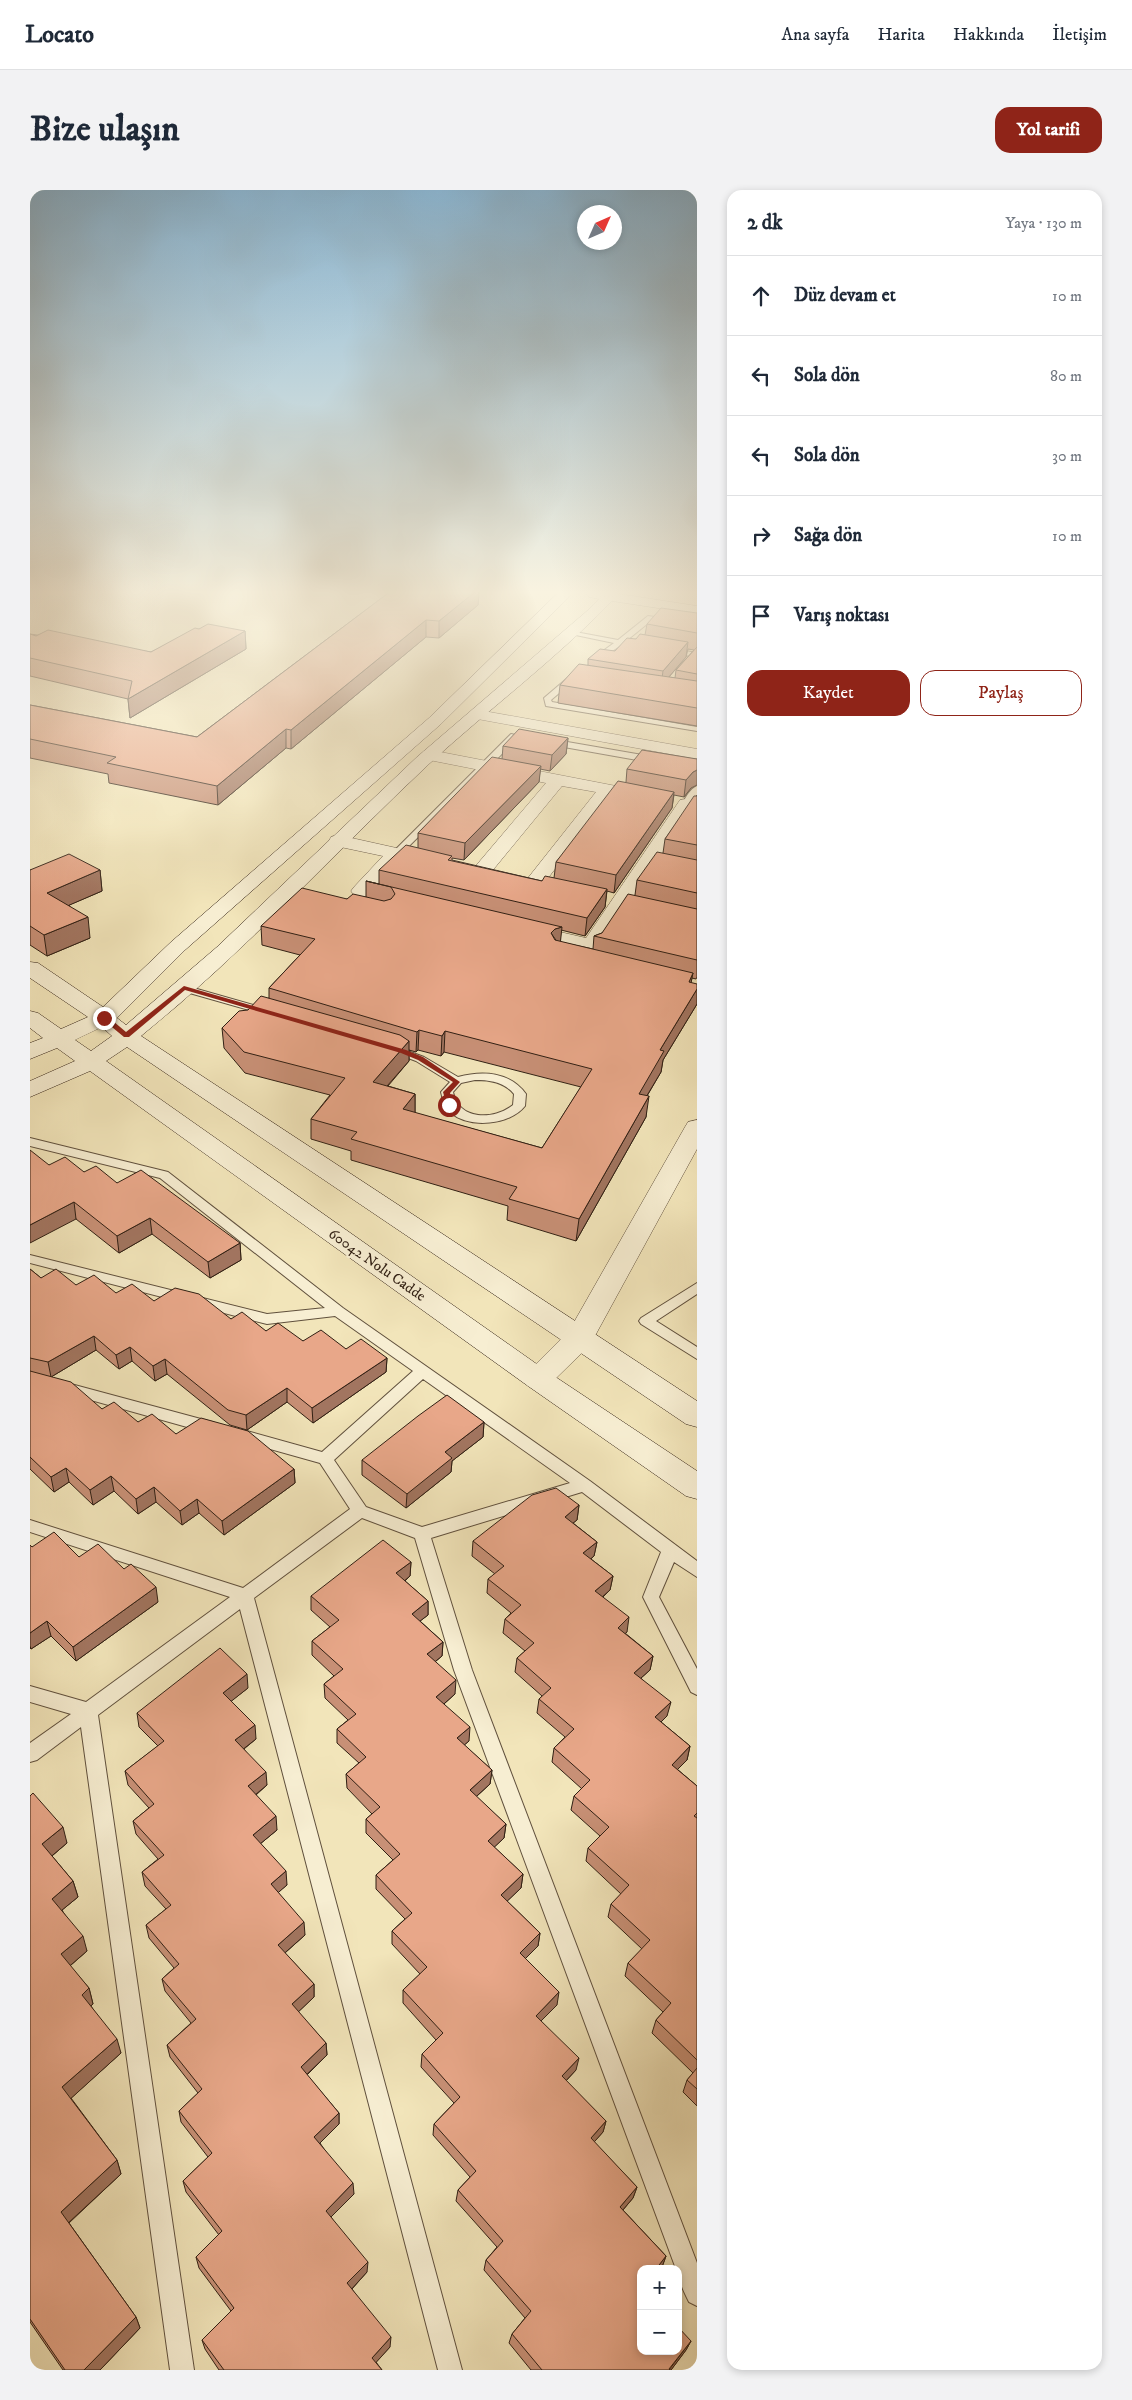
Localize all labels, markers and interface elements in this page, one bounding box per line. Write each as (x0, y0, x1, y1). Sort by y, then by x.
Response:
text: Locato (25, 20, 94, 50)
text: Ana sayfa (782, 24, 849, 46)
text: Harita (877, 24, 925, 46)
text: Hakkında (953, 24, 1024, 46)
text: İletişim (1052, 24, 1107, 46)
button: Yol tarifi (995, 107, 1102, 153)
text: Bize ulaşın (30, 108, 180, 152)
north arrow (577, 205, 622, 250)
text: 2 dk (747, 210, 783, 236)
text: Yaya · 130 m (1005, 213, 1082, 233)
icon: ahead (747, 282, 775, 310)
text: Düz devam et (794, 284, 896, 307)
text: 10 m (1052, 286, 1082, 306)
icon: left (747, 362, 775, 390)
text: Sola dön (794, 364, 860, 387)
text: 80 m (1050, 366, 1082, 386)
icon: left (747, 442, 775, 470)
text: Sola dön (794, 444, 860, 467)
text: 30 m (1052, 446, 1082, 466)
icon: right (747, 522, 775, 550)
text: Sağa dön (794, 524, 862, 547)
text: 10 m (1052, 526, 1082, 546)
icon: arrive (747, 602, 775, 630)
text: Varış noktası (794, 604, 889, 627)
button: Kaydet (747, 670, 910, 716)
button: Paylaş (920, 670, 1082, 716)
route end (93, 1007, 116, 1030)
route start (438, 1094, 461, 1117)
street label: 60042 Nolu Cadde (325, 1224, 429, 1306)
map controls (637, 2265, 682, 2355)
button: + (637, 2265, 682, 2310)
button: − (637, 2310, 682, 2355)

